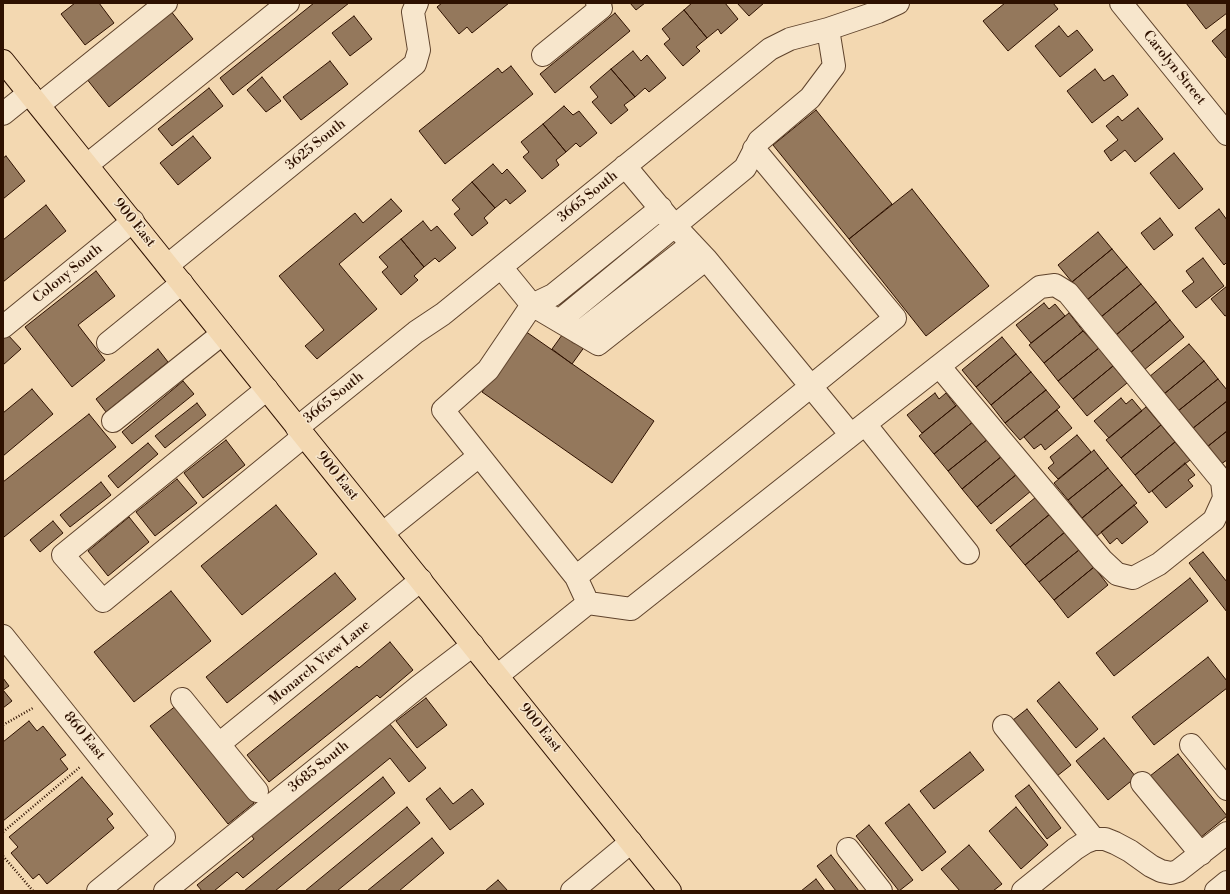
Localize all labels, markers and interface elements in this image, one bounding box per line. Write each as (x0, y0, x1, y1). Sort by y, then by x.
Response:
street label: Carolyn Street (1139, 27, 1209, 109)
street label: 3625 South (283, 116, 349, 174)
street label: 3665 South (554, 168, 622, 226)
street label: 900 East (109, 195, 159, 251)
street label: Colony South (30, 241, 106, 307)
street label: 3665 South (300, 369, 368, 427)
street label: 900 East (312, 448, 362, 504)
street label: Monarch View Lane (266, 617, 374, 709)
street label: 900 East (515, 700, 565, 756)
street label: 860 East (59, 708, 109, 764)
street label: 3685 South (285, 738, 353, 796)

